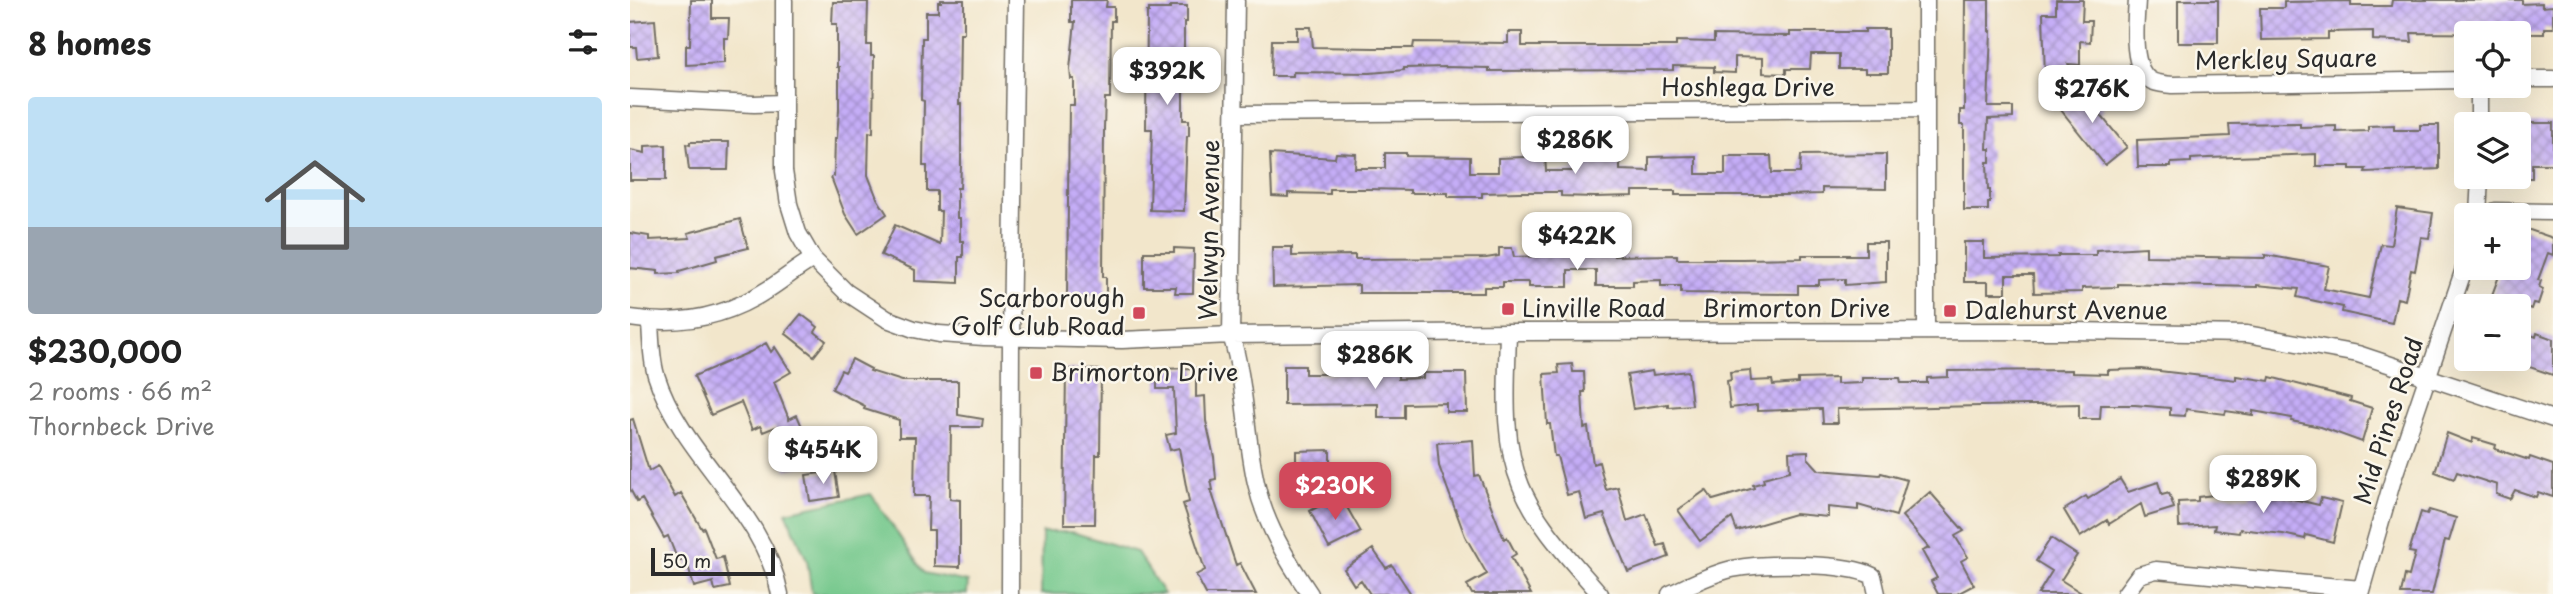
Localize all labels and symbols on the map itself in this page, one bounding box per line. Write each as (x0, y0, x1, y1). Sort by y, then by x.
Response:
street label: Merkley Square (2195, 38, 2377, 78)
pin: $392K (1118, 48, 1216, 107)
pin: $276K (2043, 66, 2141, 125)
street label: Hoshlega Drive (1661, 68, 1835, 104)
pin: $286K (1526, 116, 1624, 176)
street label: Welwyn Avenue (1188, 139, 1228, 321)
pin: $422K (1528, 212, 1626, 272)
place label: Scarborough Golf Club Road (951, 279, 1125, 343)
place label: Linville Road (1522, 289, 1666, 325)
street label: Brimorton Drive (1702, 289, 1890, 325)
place label: Dalehurst Avenue (1964, 291, 2168, 327)
marker: Linville Road (1500, 301, 1516, 317)
marker: Dalehurst Avenue (1942, 303, 1958, 319)
marker: Scarborough Golf Club Road (1131, 305, 1147, 321)
pin: $286K (1326, 332, 1424, 391)
street label: Mid Pines Road (2343, 332, 2431, 509)
place label: Brimorton Drive (1050, 353, 1239, 389)
marker: Brimorton Drive (1028, 365, 1044, 381)
pin: $454K (774, 426, 872, 486)
pin: $289K (2214, 456, 2312, 515)
pin: $230K (1286, 462, 1384, 522)
scale bar (651, 545, 775, 577)

